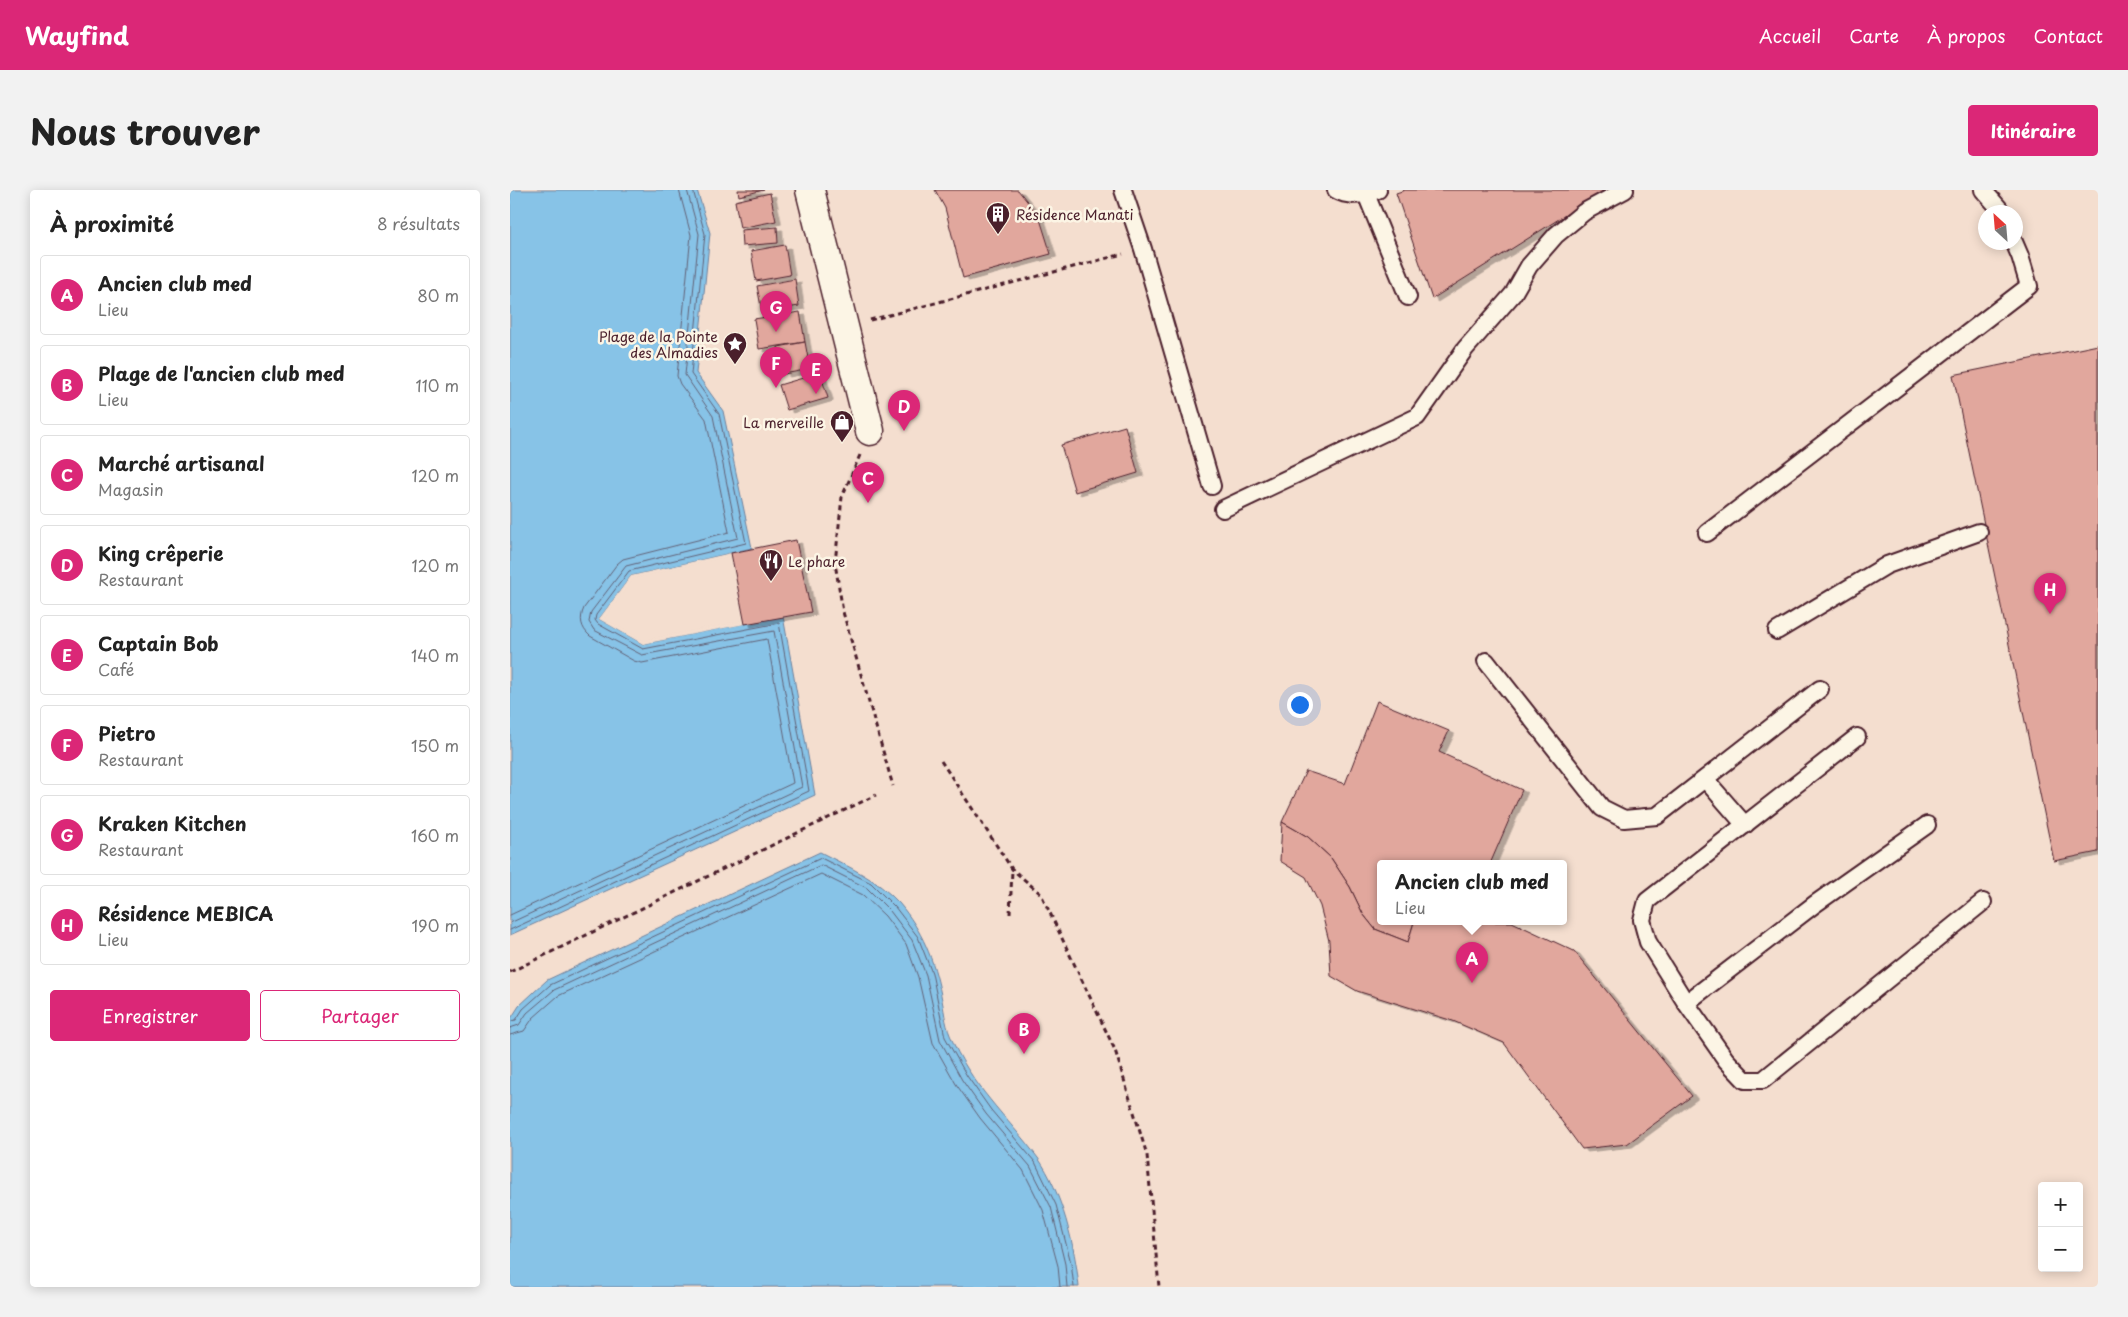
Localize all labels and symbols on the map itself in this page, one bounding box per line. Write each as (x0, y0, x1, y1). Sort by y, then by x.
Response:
building icon: Résidence Manati (985, 201, 1011, 235)
place label: Résidence Manati (1016, 204, 1134, 225)
north arrow (1978, 205, 2023, 250)
pin: G (760, 291, 792, 332)
place label: Plage de la Pointe des Almadies (599, 326, 718, 363)
place icon: Plage de la Pointe des Almadies (722, 331, 748, 365)
pin: F (760, 347, 792, 388)
pin: E (800, 353, 832, 394)
pin: D (888, 390, 920, 431)
shop icon: La merveille (829, 409, 855, 443)
place label: La merveille (743, 412, 824, 433)
pin: C (852, 462, 884, 503)
restaurant icon: Le phare (758, 548, 784, 582)
place label: Le phare (788, 551, 845, 572)
pin: H (2034, 573, 2066, 614)
your location (1287, 692, 1313, 718)
pin: A (1456, 942, 1488, 983)
pin: B (1008, 1013, 1040, 1054)

